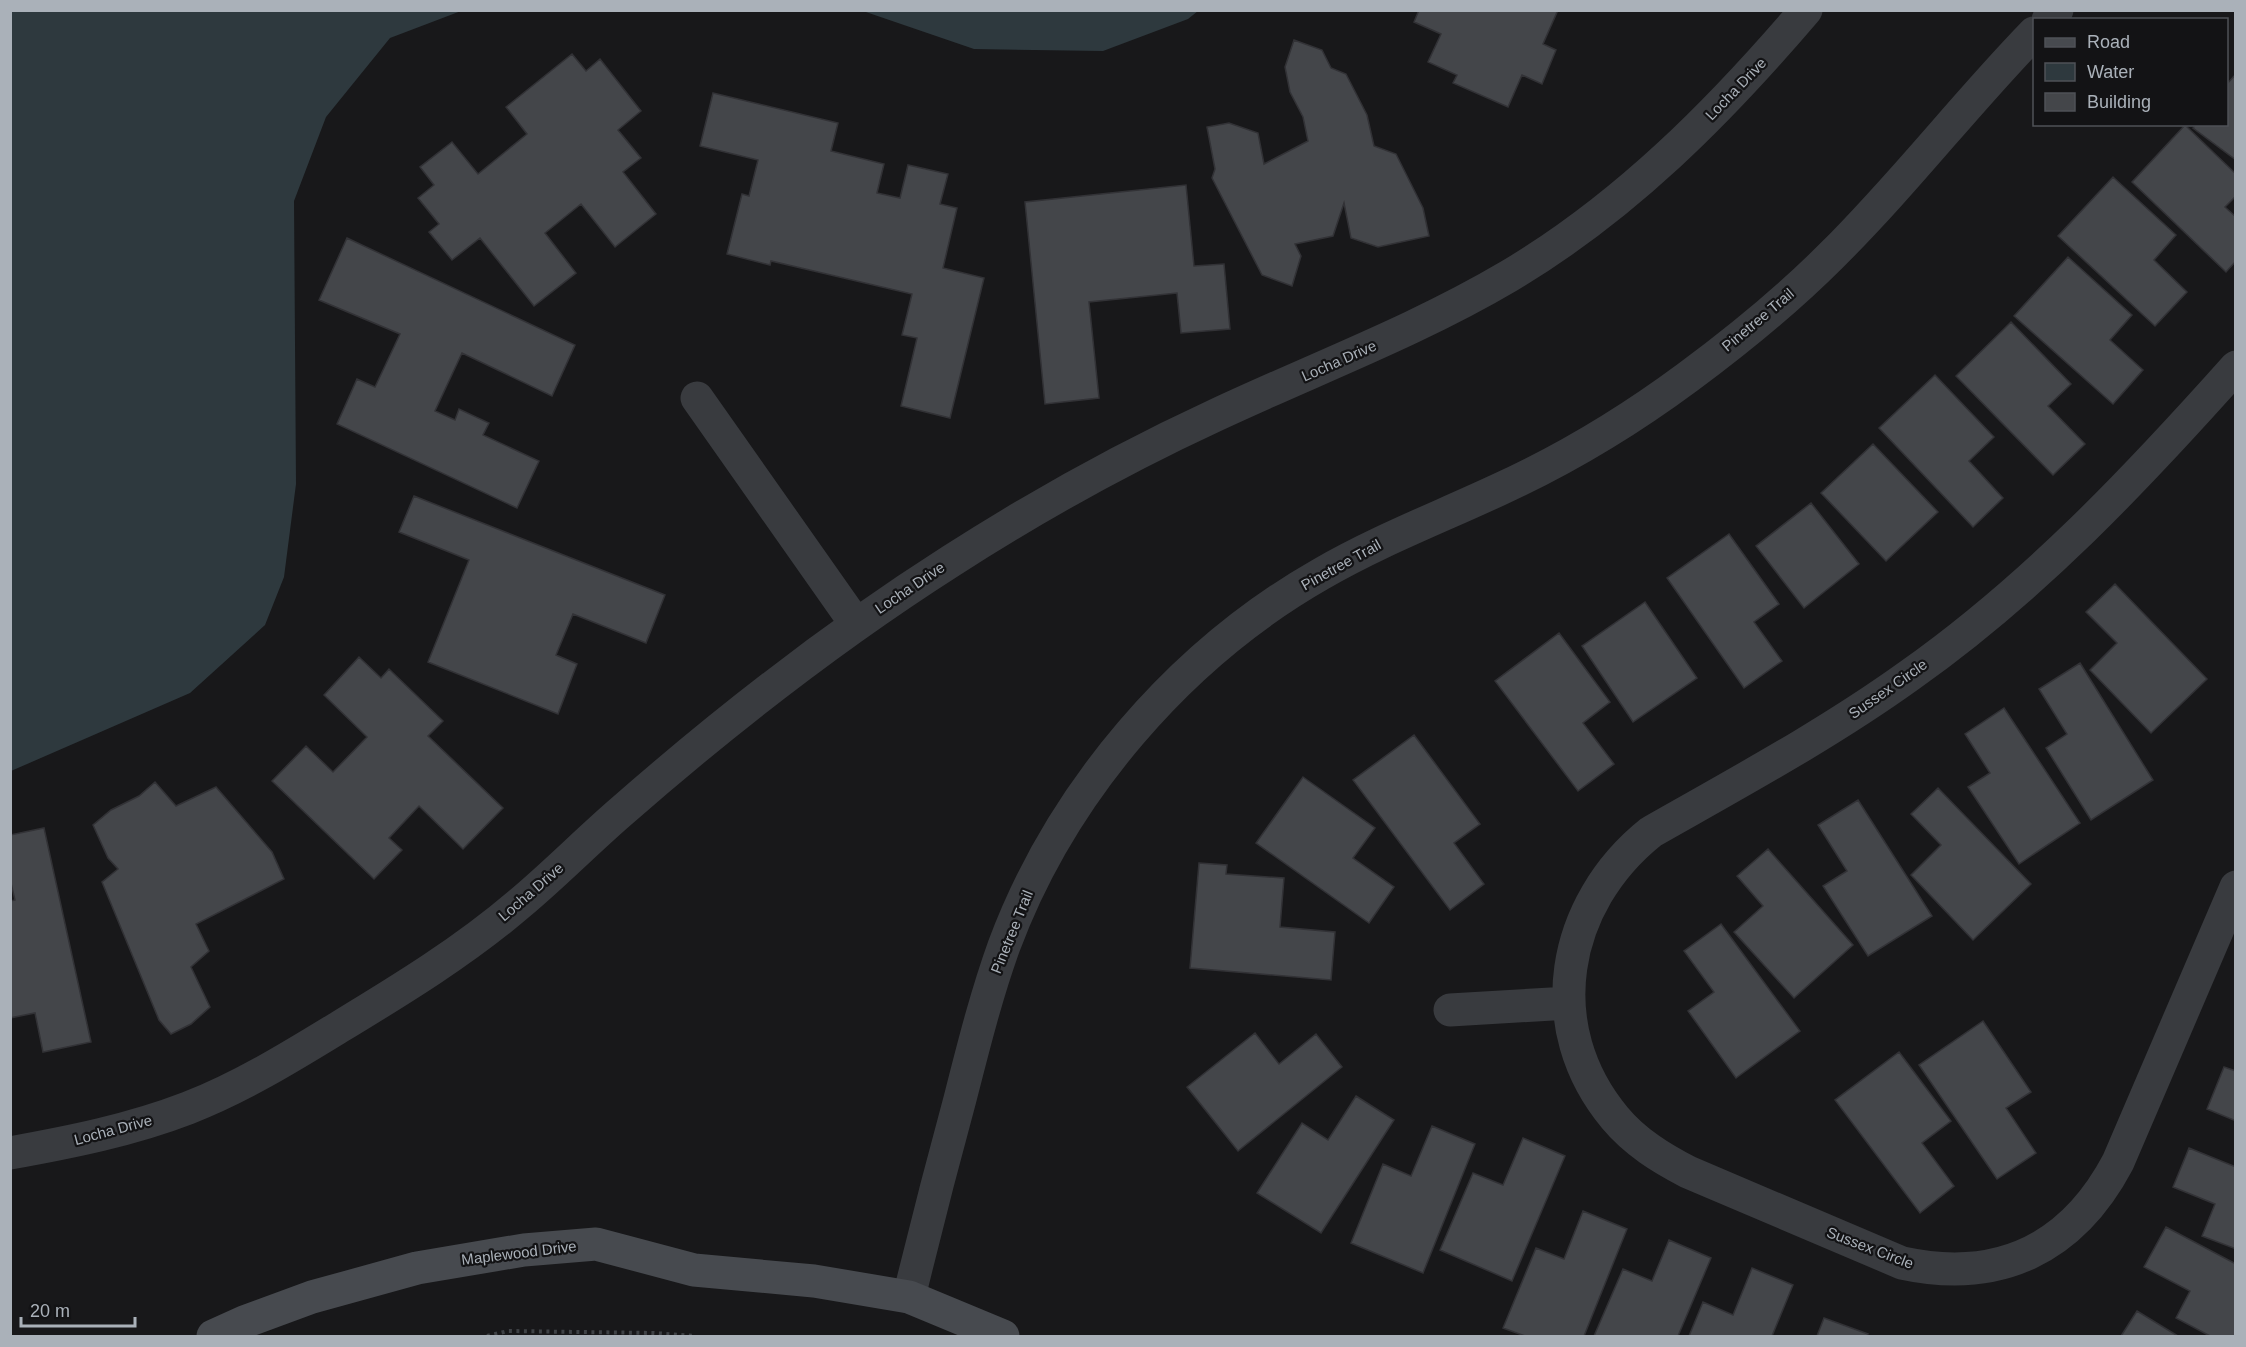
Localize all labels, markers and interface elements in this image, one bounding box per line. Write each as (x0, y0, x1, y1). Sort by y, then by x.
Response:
legend (2033, 18, 2228, 126)
text: Road (2087, 32, 2130, 52)
street label: Locha Drive (1702, 54, 1770, 123)
text: Water (2087, 62, 2134, 82)
text: Building (2087, 92, 2151, 112)
street label: Pinetree Trail (1718, 285, 1797, 355)
street label: Locha Drive (1299, 336, 1379, 385)
street label: Pinetree Trail (1298, 536, 1384, 593)
street label: Locha Drive (872, 558, 948, 617)
street label: Sussex Circle (1845, 655, 1930, 722)
street label: Locha Drive (495, 859, 566, 924)
street label: Pinetree Trail (987, 888, 1036, 976)
street label: Locha Drive (72, 1111, 154, 1148)
street label: Sussex Circle (1824, 1223, 1916, 1272)
street label: Maplewood Drive (460, 1237, 577, 1268)
scale bar (21, 1290, 135, 1328)
text: 20 m (30, 1301, 70, 1321)

